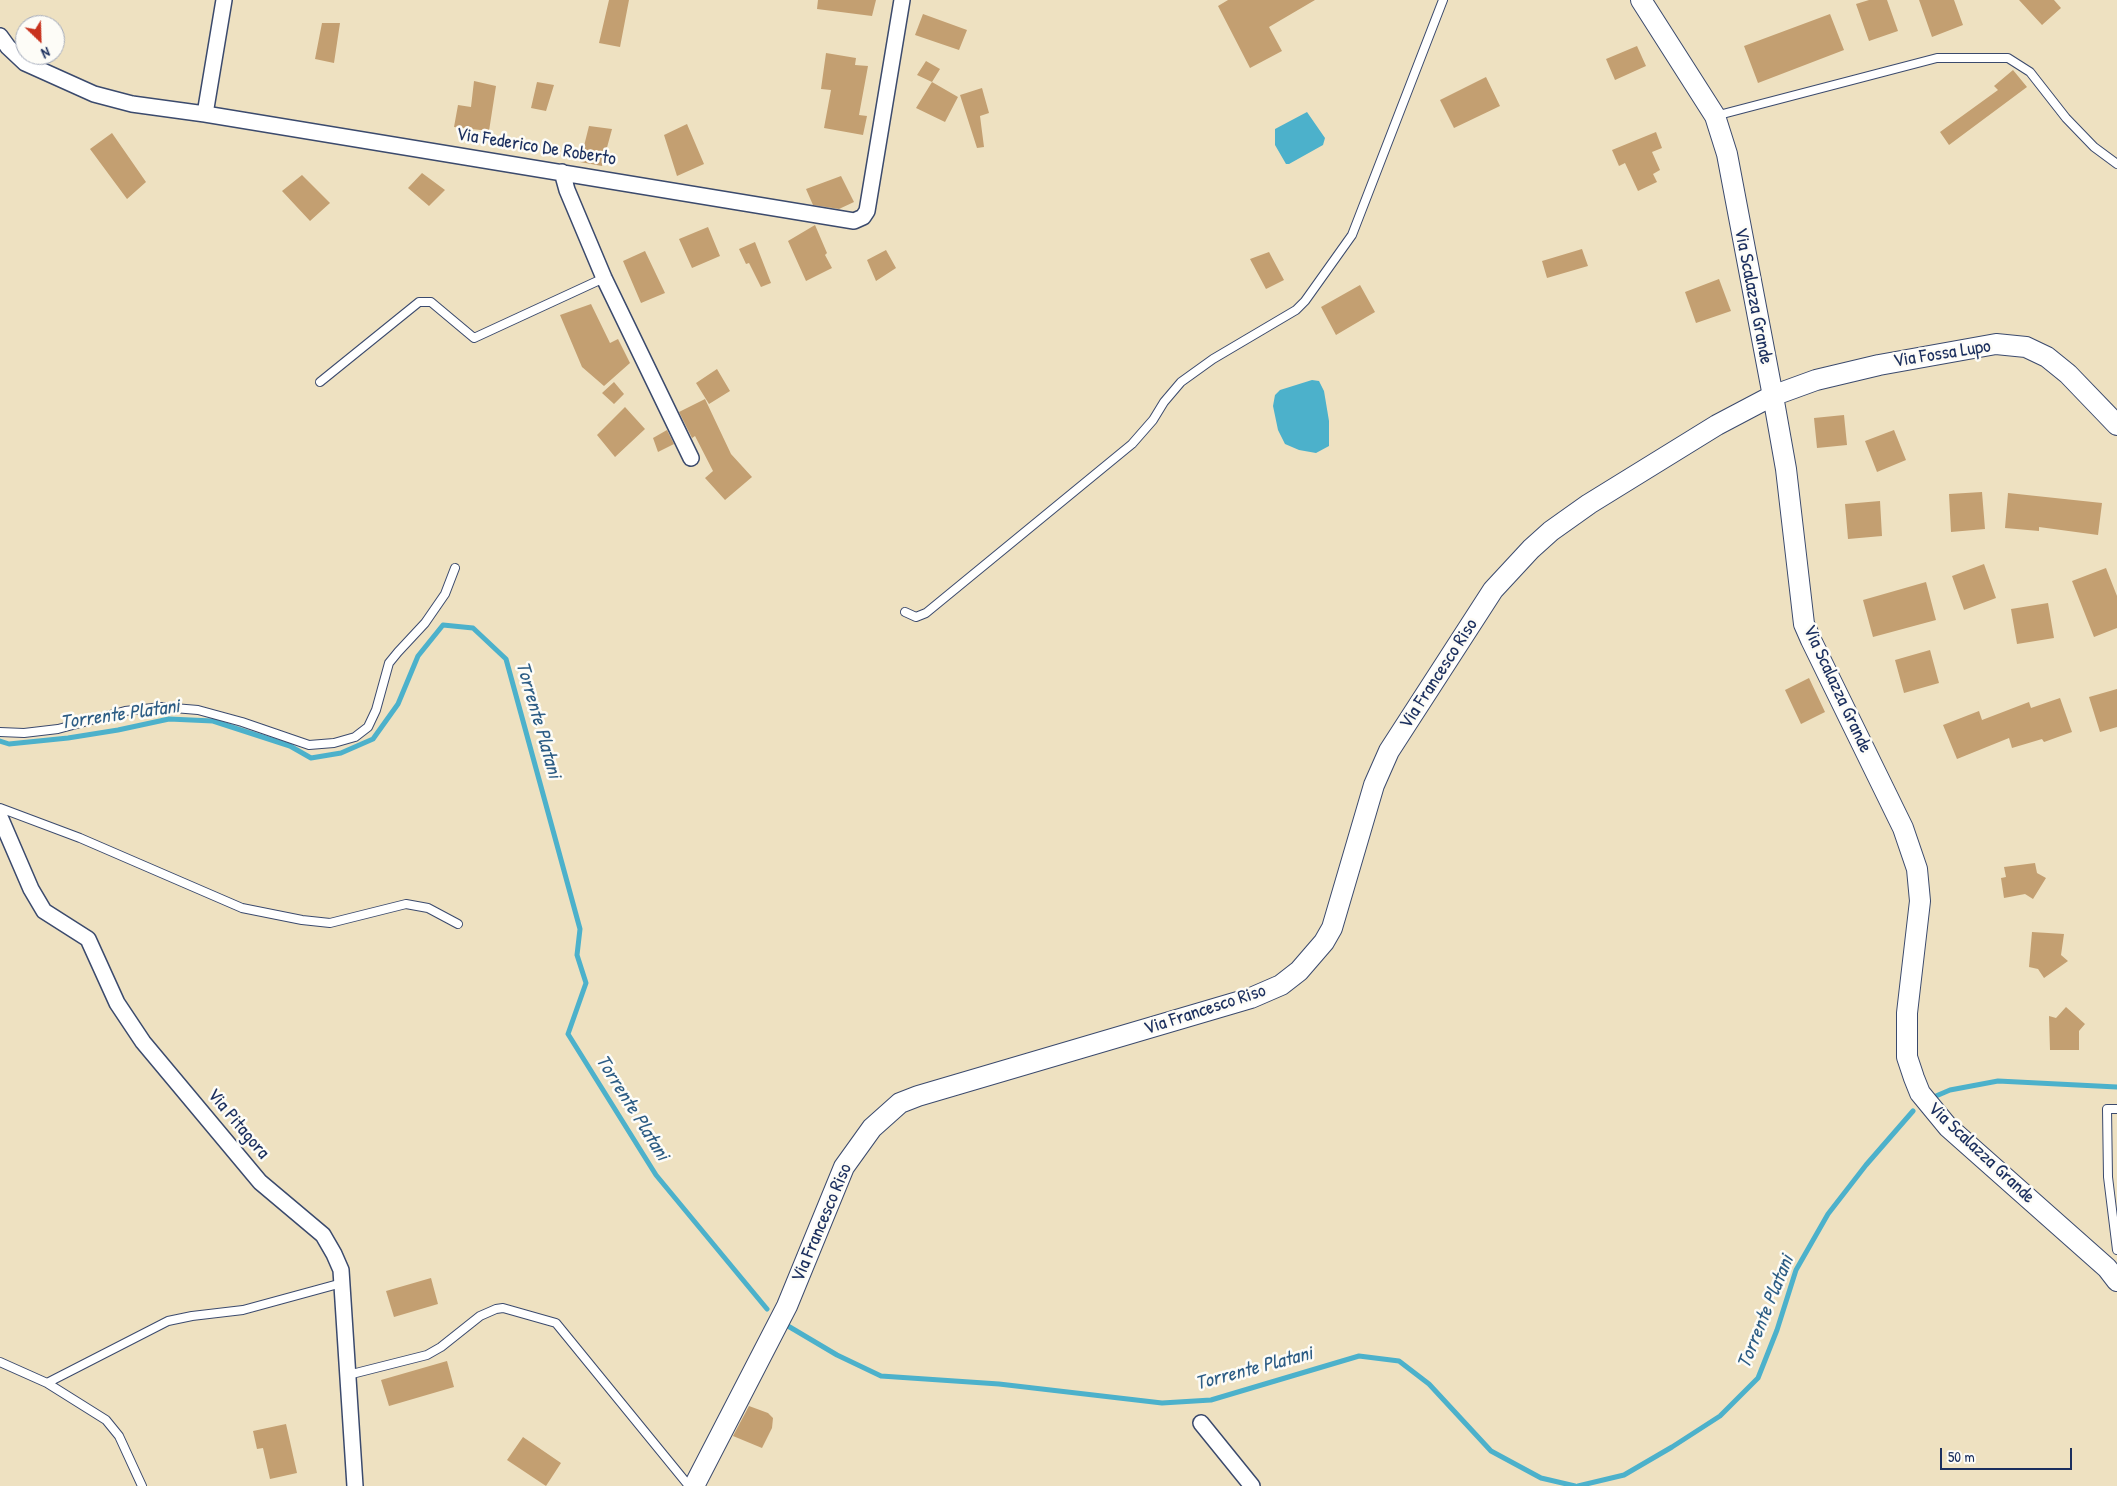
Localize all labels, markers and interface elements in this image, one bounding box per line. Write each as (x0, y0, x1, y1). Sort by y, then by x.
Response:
north arrow (15, 15, 65, 65)
text: N (39, 43, 53, 63)
street label: Via Federico De Roberto (454, 123, 618, 171)
street label: Via Scalazza Grande (1729, 226, 1777, 366)
street label: Via Fossa Lupo (1892, 335, 1992, 373)
street label: Via Francesco Riso (1395, 615, 1483, 733)
street label: Via Scalazza Grande (1797, 622, 1877, 756)
water label: Torrente Platani (510, 659, 566, 781)
water label: Torrente Platani (59, 695, 181, 735)
street label: Via Francesco Riso (1141, 980, 1269, 1040)
water label: Torrente Platani (590, 1051, 674, 1165)
street label: Via Pitagora (202, 1084, 274, 1164)
street label: Via Scalazza Grande (1923, 1097, 2039, 1209)
street label: Via Francesco Riso (787, 1160, 857, 1286)
water label: Torrente Platani (1732, 1252, 1800, 1372)
water label: Torrente Platani (1193, 1342, 1315, 1396)
scale bar (1942, 1438, 2074, 1470)
text: 50 m (1948, 1446, 1975, 1467)

